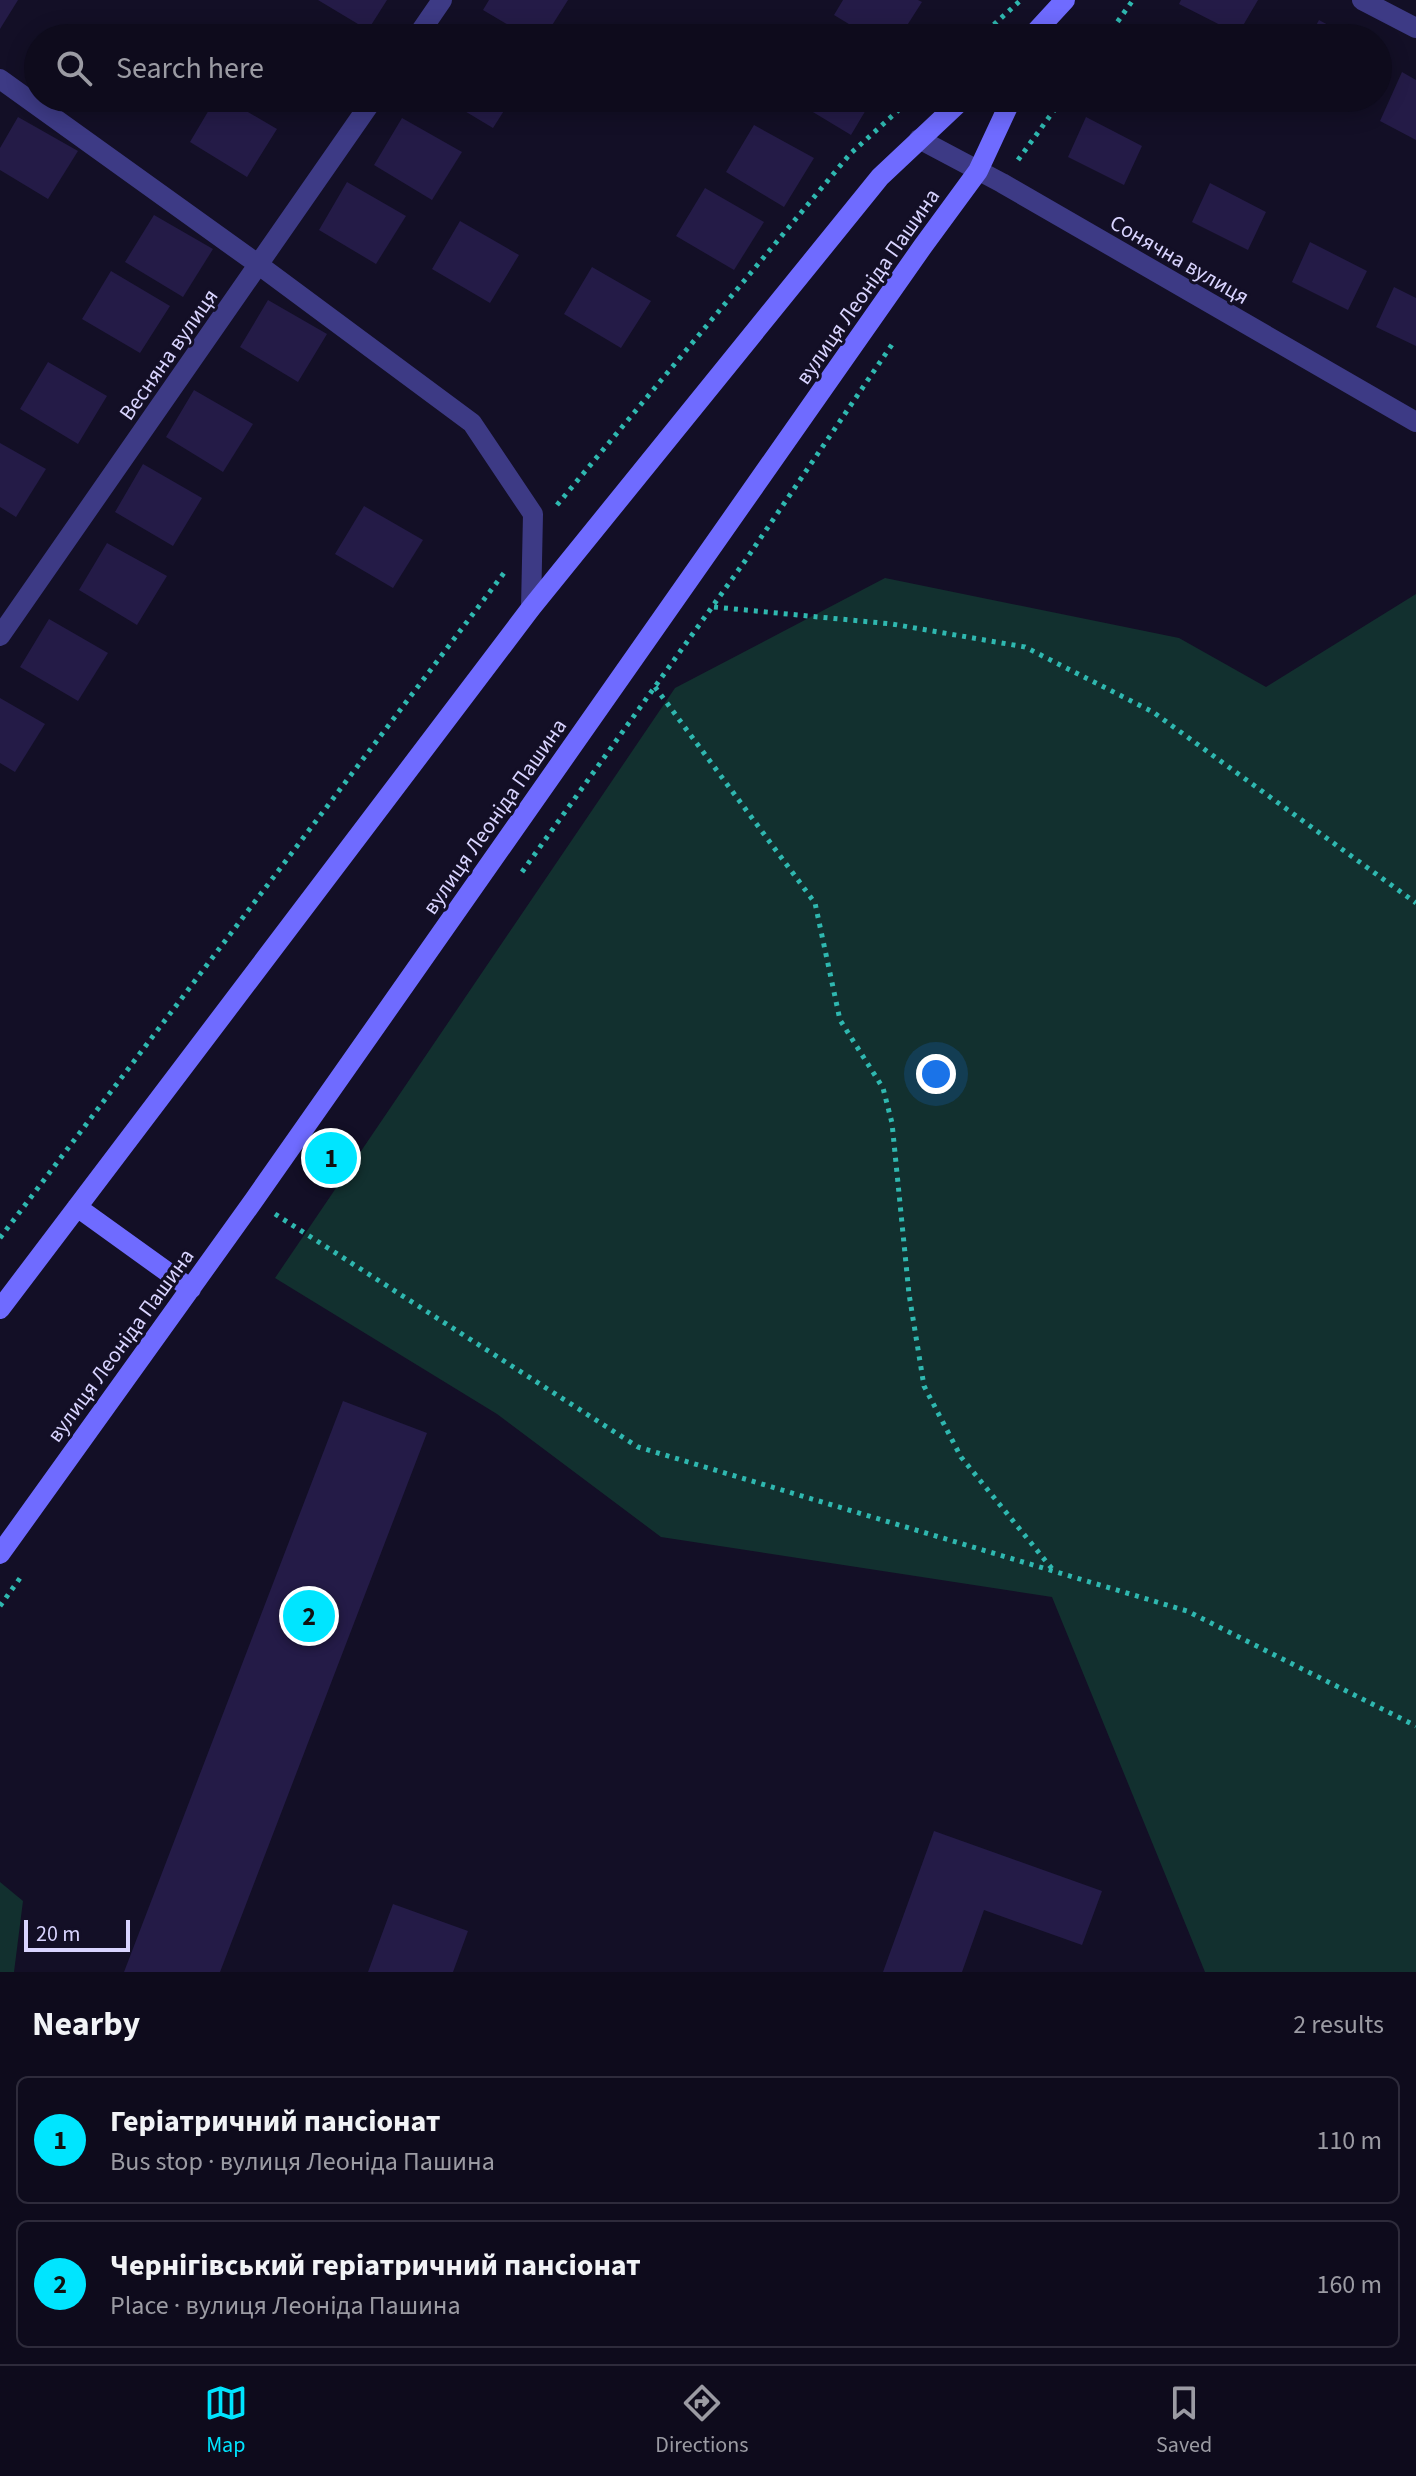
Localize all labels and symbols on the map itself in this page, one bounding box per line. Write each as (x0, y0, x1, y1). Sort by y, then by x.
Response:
street label: вулиця Леоніда Пашина (788, 182, 948, 391)
street label: Сонячна вулиця (1104, 207, 1255, 313)
street label: Весняна вулиця (111, 282, 226, 427)
street label: вулиця Леоніда Пашина (415, 712, 575, 921)
your location (916, 1054, 956, 1094)
pin: 1 (305, 1128, 357, 1188)
street label: вулиця Леоніда Пашина (39, 1242, 202, 1449)
pin: 2 (283, 1586, 335, 1646)
scale bar (24, 1916, 130, 1952)

